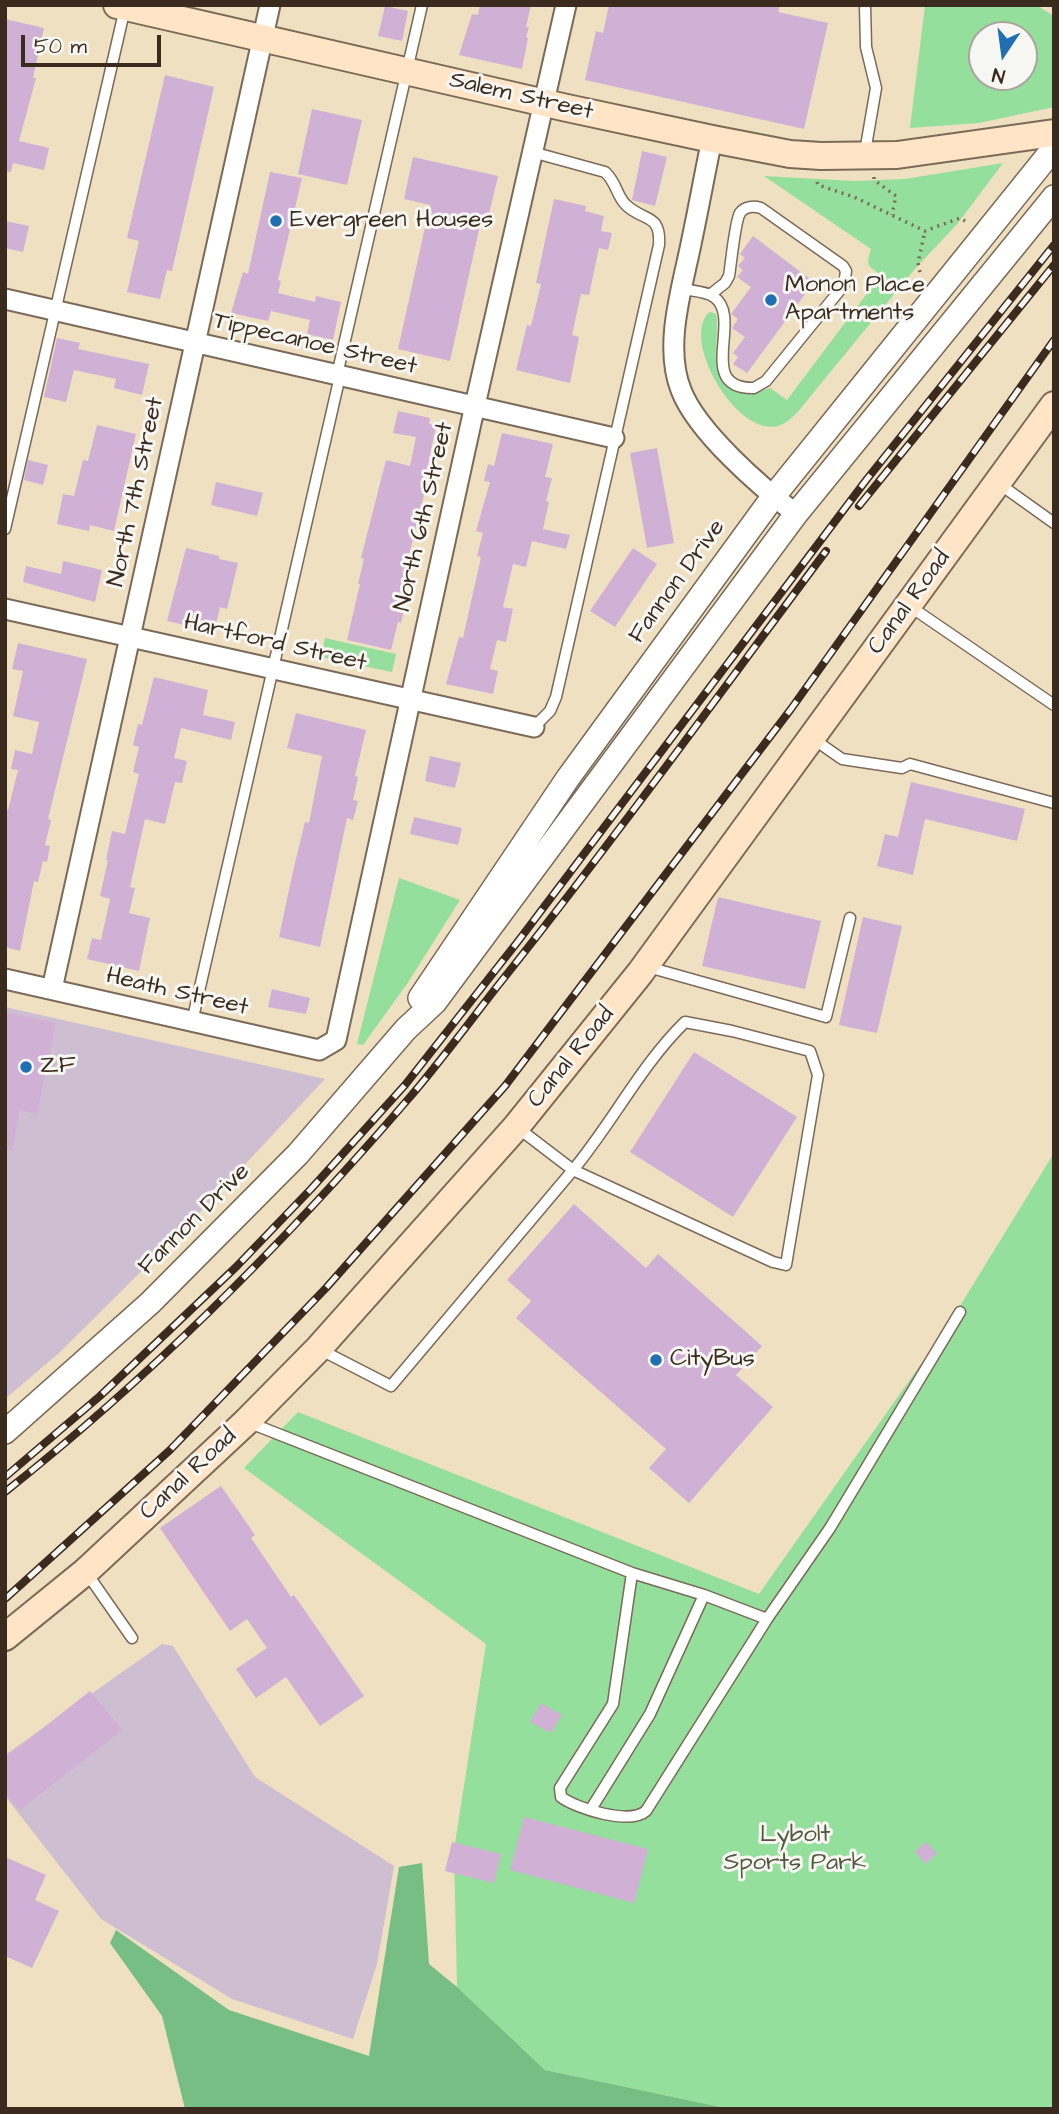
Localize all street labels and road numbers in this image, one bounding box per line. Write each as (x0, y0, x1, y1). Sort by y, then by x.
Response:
street label: Salem Street (446, 66, 596, 128)
street label: Tippecanoe Street (211, 308, 419, 382)
street label: North 7th Street (103, 395, 171, 589)
street label: North 6th Street (389, 420, 461, 614)
street label: Fannon Drive (623, 515, 733, 649)
street label: Canal Road (863, 545, 957, 661)
street label: Hartford Street (181, 609, 369, 679)
street label: Heath Street (103, 963, 251, 1023)
street label: Canal Road (522, 1002, 622, 1114)
street label: Fannon Drive (133, 1158, 257, 1282)
street label: Canal Road (135, 1423, 243, 1527)

